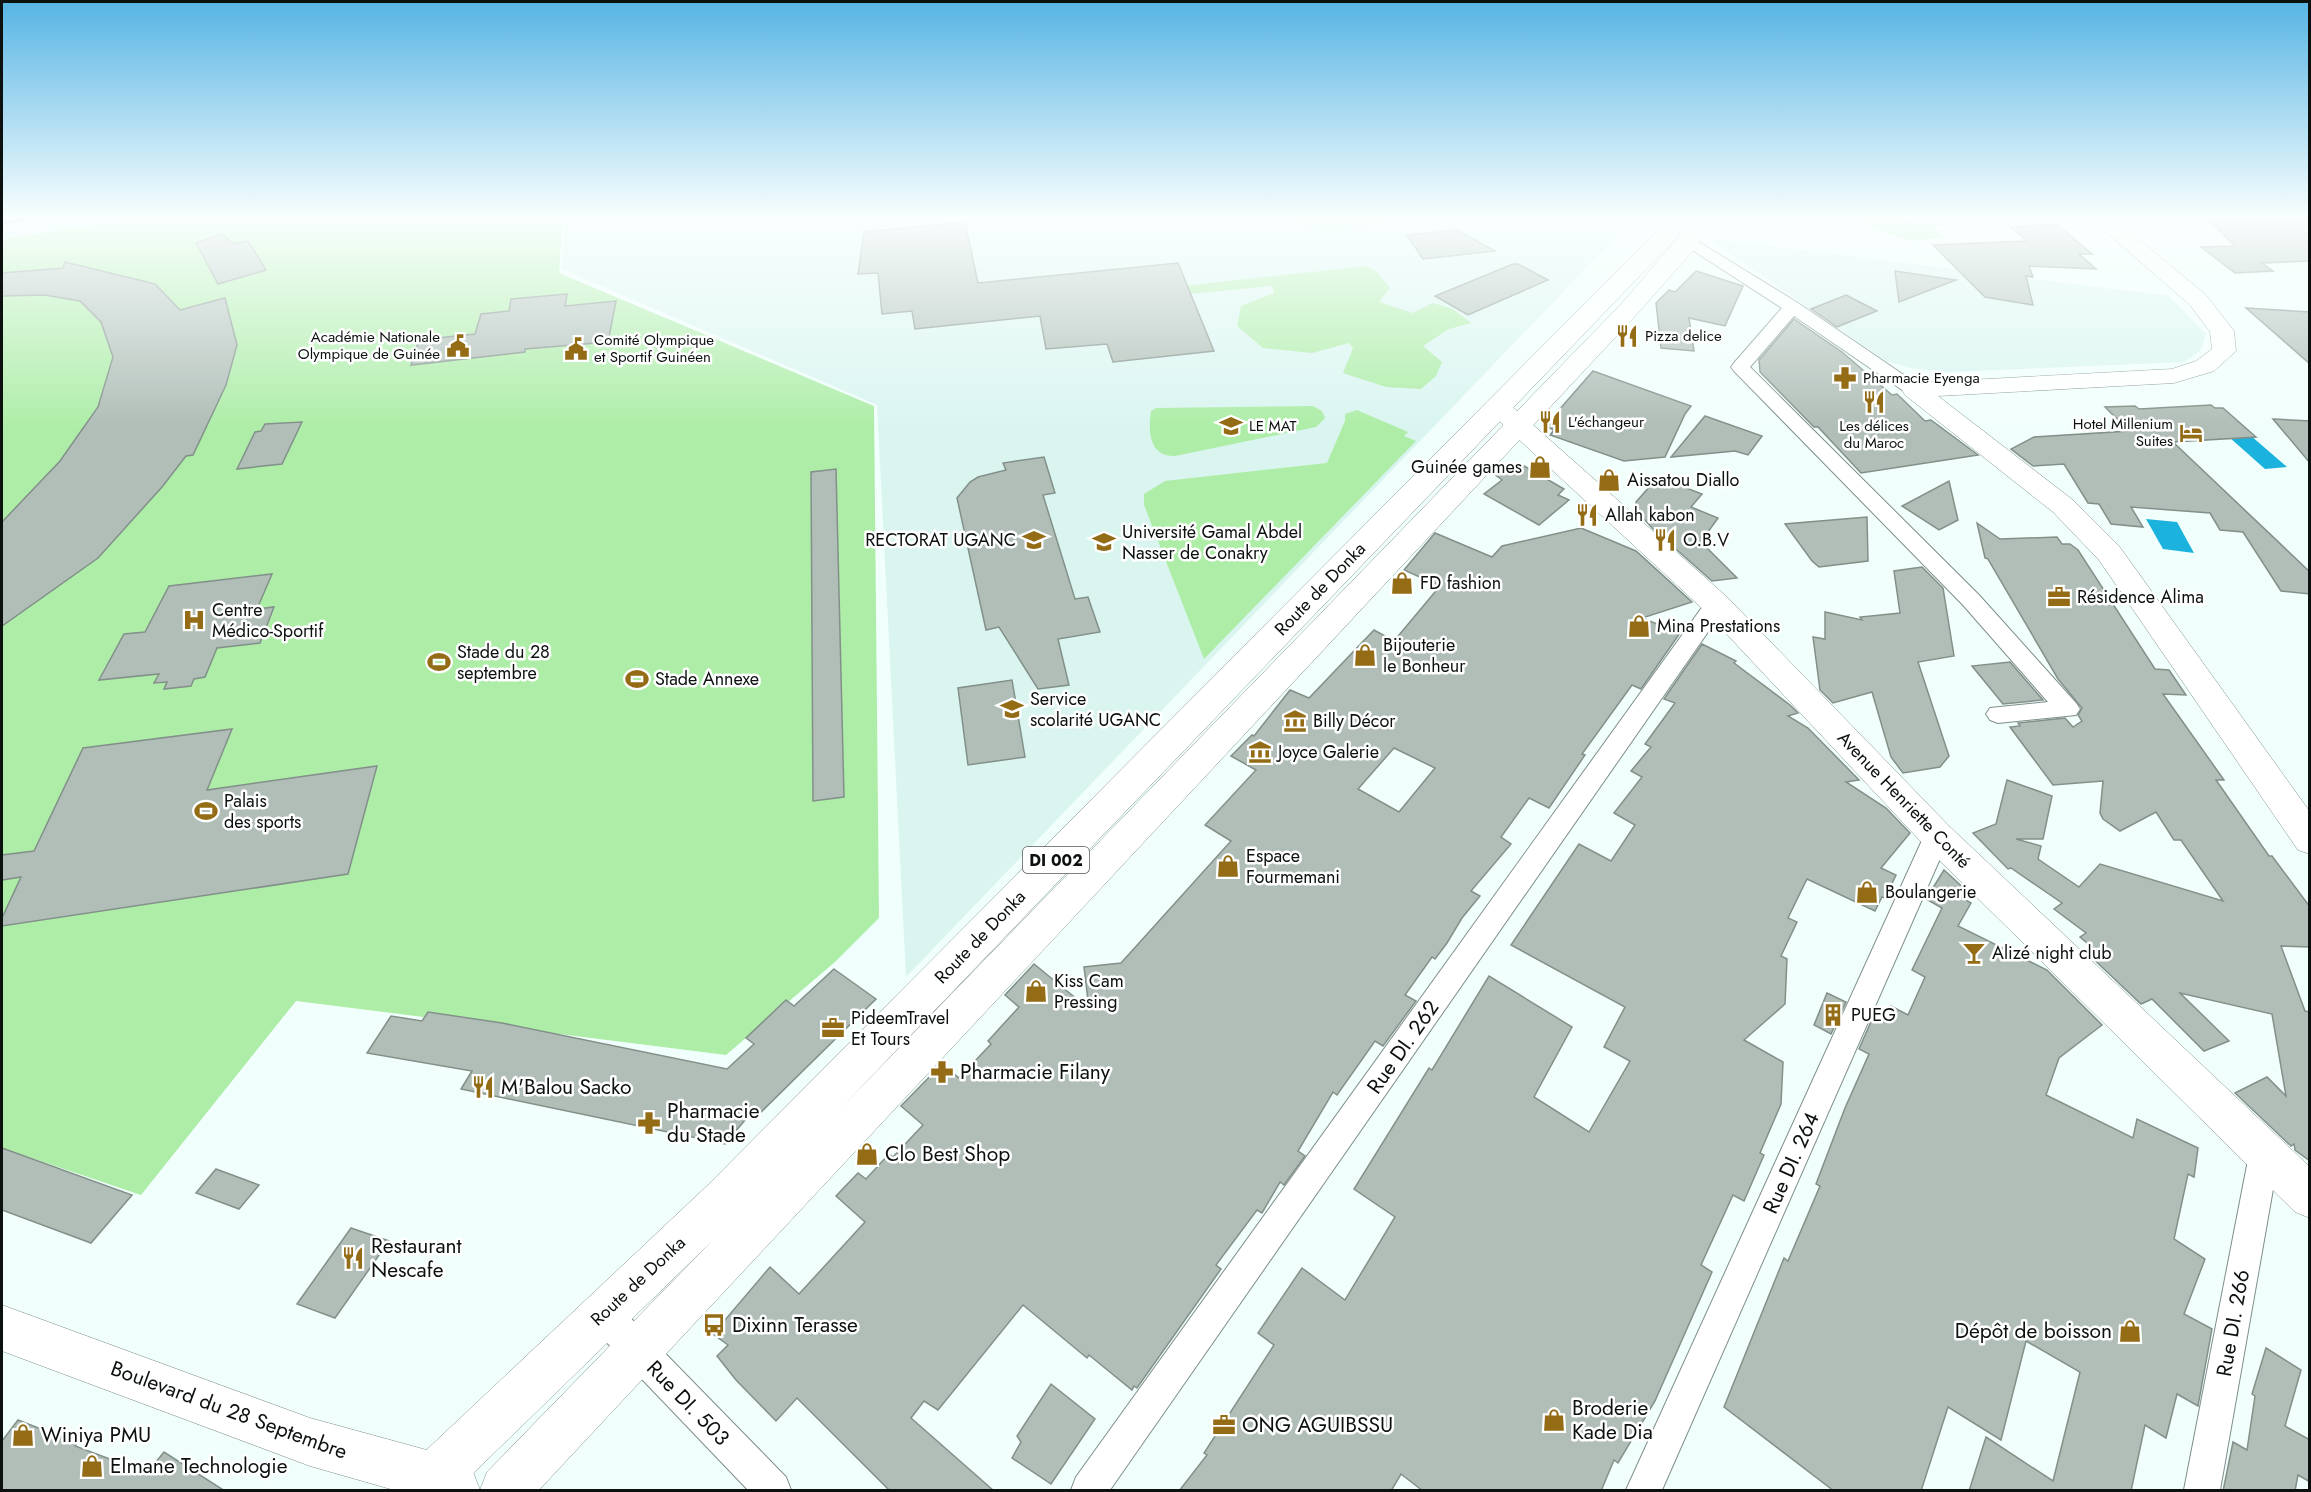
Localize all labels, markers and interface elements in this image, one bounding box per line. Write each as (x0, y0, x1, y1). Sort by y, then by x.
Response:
restaurant icon: Pizza delice (1614, 323, 1640, 349)
place label: Pizza delice (1645, 325, 1722, 347)
place label: Académie Nationale Olympique de Guinée (298, 326, 440, 365)
place label: Comité Olympique et Sportif Guinéen (594, 329, 714, 368)
public building icon: Académie Nationale Olympique de Guinée (445, 333, 471, 359)
public building icon: Comité Olympique et Sportif Guinéen (563, 336, 589, 362)
pharmacy icon: Pharmacie Eyenga (1832, 365, 1858, 391)
place label: Pharmacie Eyenga (1863, 367, 1980, 389)
restaurant icon: Les délices du Maroc (1861, 389, 1887, 415)
restaurant icon: L'échangeur (1537, 409, 1563, 435)
place label: L'échangeur (1568, 411, 1645, 433)
school or university icon: LE MAT (1218, 413, 1244, 439)
place label: Hotel Millenium Suites (2073, 413, 2173, 452)
place label: LE MAT (1249, 415, 1297, 437)
place label: Les délices du Maroc (1839, 415, 1909, 454)
hotel icon: Hotel Millenium Suites (2178, 420, 2204, 446)
place label: Guinée games (1411, 454, 1522, 480)
shop icon: Guinée games (1527, 454, 1553, 480)
shop icon: Aissatou Diallo (1596, 467, 1622, 493)
place label: Aissatou Diallo (1627, 467, 1740, 493)
restaurant icon: Allah kabon (1574, 502, 1600, 528)
place label: Allah kabon (1605, 502, 1695, 528)
place label: Université Gamal Abdel Nasser de Conakry (1122, 519, 1302, 566)
place label: RECTORAT UGANC (865, 527, 1016, 553)
school or university icon: RECTORAT UGANC (1021, 527, 1047, 553)
restaurant icon: O.B.V (1652, 527, 1678, 553)
place label: O.B.V (1683, 527, 1729, 553)
school or university icon: Université Gamal Abdel Nasser de Conakry (1091, 529, 1117, 555)
street label: Route de Donka (1268, 536, 1372, 642)
shop icon: FD fashion (1389, 570, 1415, 596)
place label: FD fashion (1420, 570, 1501, 596)
office icon: Résidence Alima (2046, 584, 2072, 610)
place label: Résidence Alima (2077, 584, 2204, 610)
place label: Centre Médico-Sportif (212, 597, 324, 644)
hospital icon: Centre Médico-Sportif (181, 607, 207, 633)
shop icon: Mina Prestations (1626, 613, 1652, 639)
place label: Mina Prestations (1657, 613, 1780, 639)
place label: Bijouterie le Bonheur (1383, 632, 1466, 679)
place label: Stade du 28 septembre (457, 639, 550, 686)
shop icon: Bijouterie le Bonheur (1352, 642, 1378, 668)
sports icon: Stade du 28 septembre (426, 649, 452, 675)
sports icon: Stade Annexe (624, 666, 650, 692)
place label: Stade Annexe (655, 666, 759, 692)
place label: Service scolarité UGANC (1030, 686, 1161, 733)
school or university icon: Service scolarité UGANC (999, 696, 1025, 722)
museum icon: Billy Décor (1282, 708, 1308, 734)
place label: Billy Décor (1313, 708, 1396, 734)
street label: Avenue Henriette Conté (1832, 726, 1976, 874)
museum icon: Joyce Galerie (1247, 739, 1273, 765)
place label: Joyce Galerie (1276, 739, 1379, 765)
place label: Palais des sports (224, 788, 301, 835)
sports icon: Palais des sports (193, 798, 219, 824)
place label: Espace Fourmemani (1246, 843, 1340, 890)
road number: DI 002 (1023, 847, 1089, 873)
shop icon: Espace Fourmemani (1215, 853, 1241, 879)
shop icon: Boulangerie (1854, 879, 1880, 905)
place label: Boulangerie (1885, 879, 1976, 905)
street label: Route de Donka (928, 884, 1032, 990)
bar icon: Alizé night club (1961, 940, 1987, 966)
place label: Alizé night club (1992, 940, 2111, 966)
place label: Kiss Cam Pressing (1054, 968, 1124, 1015)
shop icon: Kiss Cam Pressing (1023, 978, 1049, 1004)
street label: Rue DI. 262 (1360, 994, 1446, 1100)
building icon: PUEG (1820, 1002, 1846, 1028)
place label: PUEG (1851, 1002, 1896, 1028)
place label: PideemTravel Et Tours (851, 1005, 949, 1052)
office icon: PideemTravel Et Tours (820, 1015, 846, 1041)
place label: Pharmacie Filany (960, 1057, 1111, 1087)
pharmacy icon: Pharmacie Filany (929, 1059, 955, 1085)
place label: M'Balou Sacko (501, 1072, 631, 1102)
restaurant icon: M'Balou Sacko (470, 1074, 496, 1100)
place label: Pharmacie du Stade (667, 1096, 760, 1150)
street label: Rue DI. 264 (1755, 1107, 1827, 1219)
pharmacy icon: Pharmacie du Stade (636, 1110, 662, 1136)
place label: Clo Best Shop (885, 1139, 1010, 1169)
shop icon: Clo Best Shop (854, 1141, 880, 1167)
street label: Route de Donka (585, 1230, 691, 1332)
place label: Restaurant Nescafe (371, 1231, 462, 1285)
restaurant icon: Restaurant Nescafe (340, 1245, 366, 1271)
street label: Rue DI. 266 (2209, 1267, 2257, 1379)
place label: Dixinn Terasse (732, 1310, 858, 1340)
bus stop icon: Dixinn Terasse (701, 1312, 727, 1338)
place label: Dépôt de boisson (1955, 1316, 2112, 1346)
shop icon: Dépôt de boisson (2117, 1318, 2143, 1344)
street label: Boulevard du 28 Septembre (107, 1353, 352, 1467)
street label: Rue DI. 503 (640, 1354, 736, 1452)
place label: Broderie Kade Dia (1572, 1393, 1653, 1447)
shop icon: Broderie Kade Dia (1541, 1407, 1567, 1433)
place label: ONG AGUIBSSU (1242, 1410, 1393, 1440)
office icon: ONG AGUIBSSU (1211, 1412, 1237, 1438)
place label: Winiya PMU (41, 1420, 151, 1450)
shop icon: Winiya PMU (10, 1422, 36, 1448)
place label: Elmane Technologie (110, 1451, 288, 1481)
shop icon: Elmane Technologie (79, 1453, 105, 1479)

